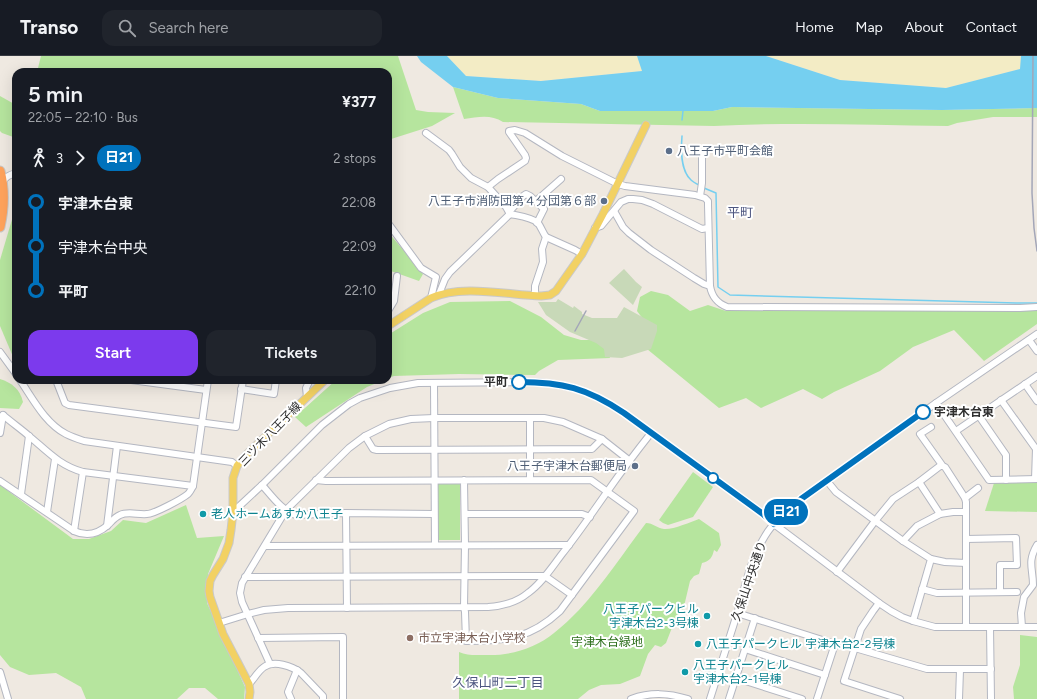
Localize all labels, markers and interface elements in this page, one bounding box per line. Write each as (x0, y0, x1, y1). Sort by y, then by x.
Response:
search box (102, 10, 382, 46)
text: Transo (20, 16, 78, 39)
icon: search (116, 17, 138, 39)
text: Search here (148, 19, 229, 37)
text: Home (795, 19, 834, 36)
text: Map (856, 19, 883, 36)
text: About (905, 19, 944, 36)
text: Contact (966, 19, 1017, 36)
text: 5 min (28, 81, 83, 108)
text: ¥377 (342, 93, 376, 111)
text: 22:05 – 22:10 · Bus (28, 110, 138, 125)
place label: 八王子市平町会館 (677, 144, 773, 158)
marker: 八王子市平町会館 (664, 146, 674, 156)
icon: walk (28, 147, 50, 169)
icon: forward (69, 147, 91, 169)
text: 日21 (105, 149, 133, 166)
text: 3 (56, 151, 63, 166)
text: 2 stops (333, 151, 376, 166)
place label: 八王子市消防団第４分団第６部 (428, 194, 596, 208)
text: 宇津木台東 (58, 195, 133, 213)
text: 22:08 (342, 195, 376, 210)
marker: 八王子市消防団第４分団第６部 (599, 196, 609, 206)
district label: 平町 (727, 205, 753, 220)
text: 宇津木台中央 (58, 239, 148, 257)
text: 22:09 (342, 239, 376, 254)
text: 平町 (58, 283, 88, 301)
text: 22:10 (344, 283, 376, 298)
button: Start (28, 330, 198, 376)
button: Tickets (206, 330, 376, 376)
marker: 平町 (511, 374, 527, 390)
place label: 平町 (484, 375, 508, 389)
street label: 三ツ木八王子線 (236, 399, 304, 469)
marker: 宇津木台東 (915, 404, 931, 420)
place label: 宇津木台東 (934, 405, 994, 419)
place label: 八王子宇津木台郵便局 (507, 459, 627, 473)
marker: 八王子宇津木台郵便局 (630, 461, 640, 471)
unlabelled marker (707, 472, 719, 484)
line badge: 日21 (763, 499, 809, 525)
text: 日21 (772, 503, 800, 520)
place label: 老人ホームあすか八王子 (211, 507, 343, 521)
marker: 老人ホームあすか八王子 (198, 509, 208, 519)
street label: 久保山中央通り (729, 539, 769, 623)
place label: 八王子パークヒル 宇津木台2-3号棟 (603, 602, 699, 630)
marker: 八王子パークヒル 宇津木台2-3号棟 (702, 611, 712, 621)
place label: 市立宇津木台小学校 (418, 631, 526, 645)
marker: 市立宇津木台小学校 (405, 633, 415, 643)
park label: 宇津木台緑地 (571, 635, 643, 649)
place label: 八王子パークヒル 宇津木台2-2号棟 (706, 637, 895, 651)
marker: 八王子パークヒル 宇津木台2-2号棟 (693, 639, 703, 649)
place label: 八王子パークヒル 宇津木台2-1号棟 (693, 658, 789, 686)
marker: 八王子パークヒル 宇津木台2-1号棟 (680, 667, 690, 677)
district label: 久保山町二丁目 (452, 675, 544, 690)

